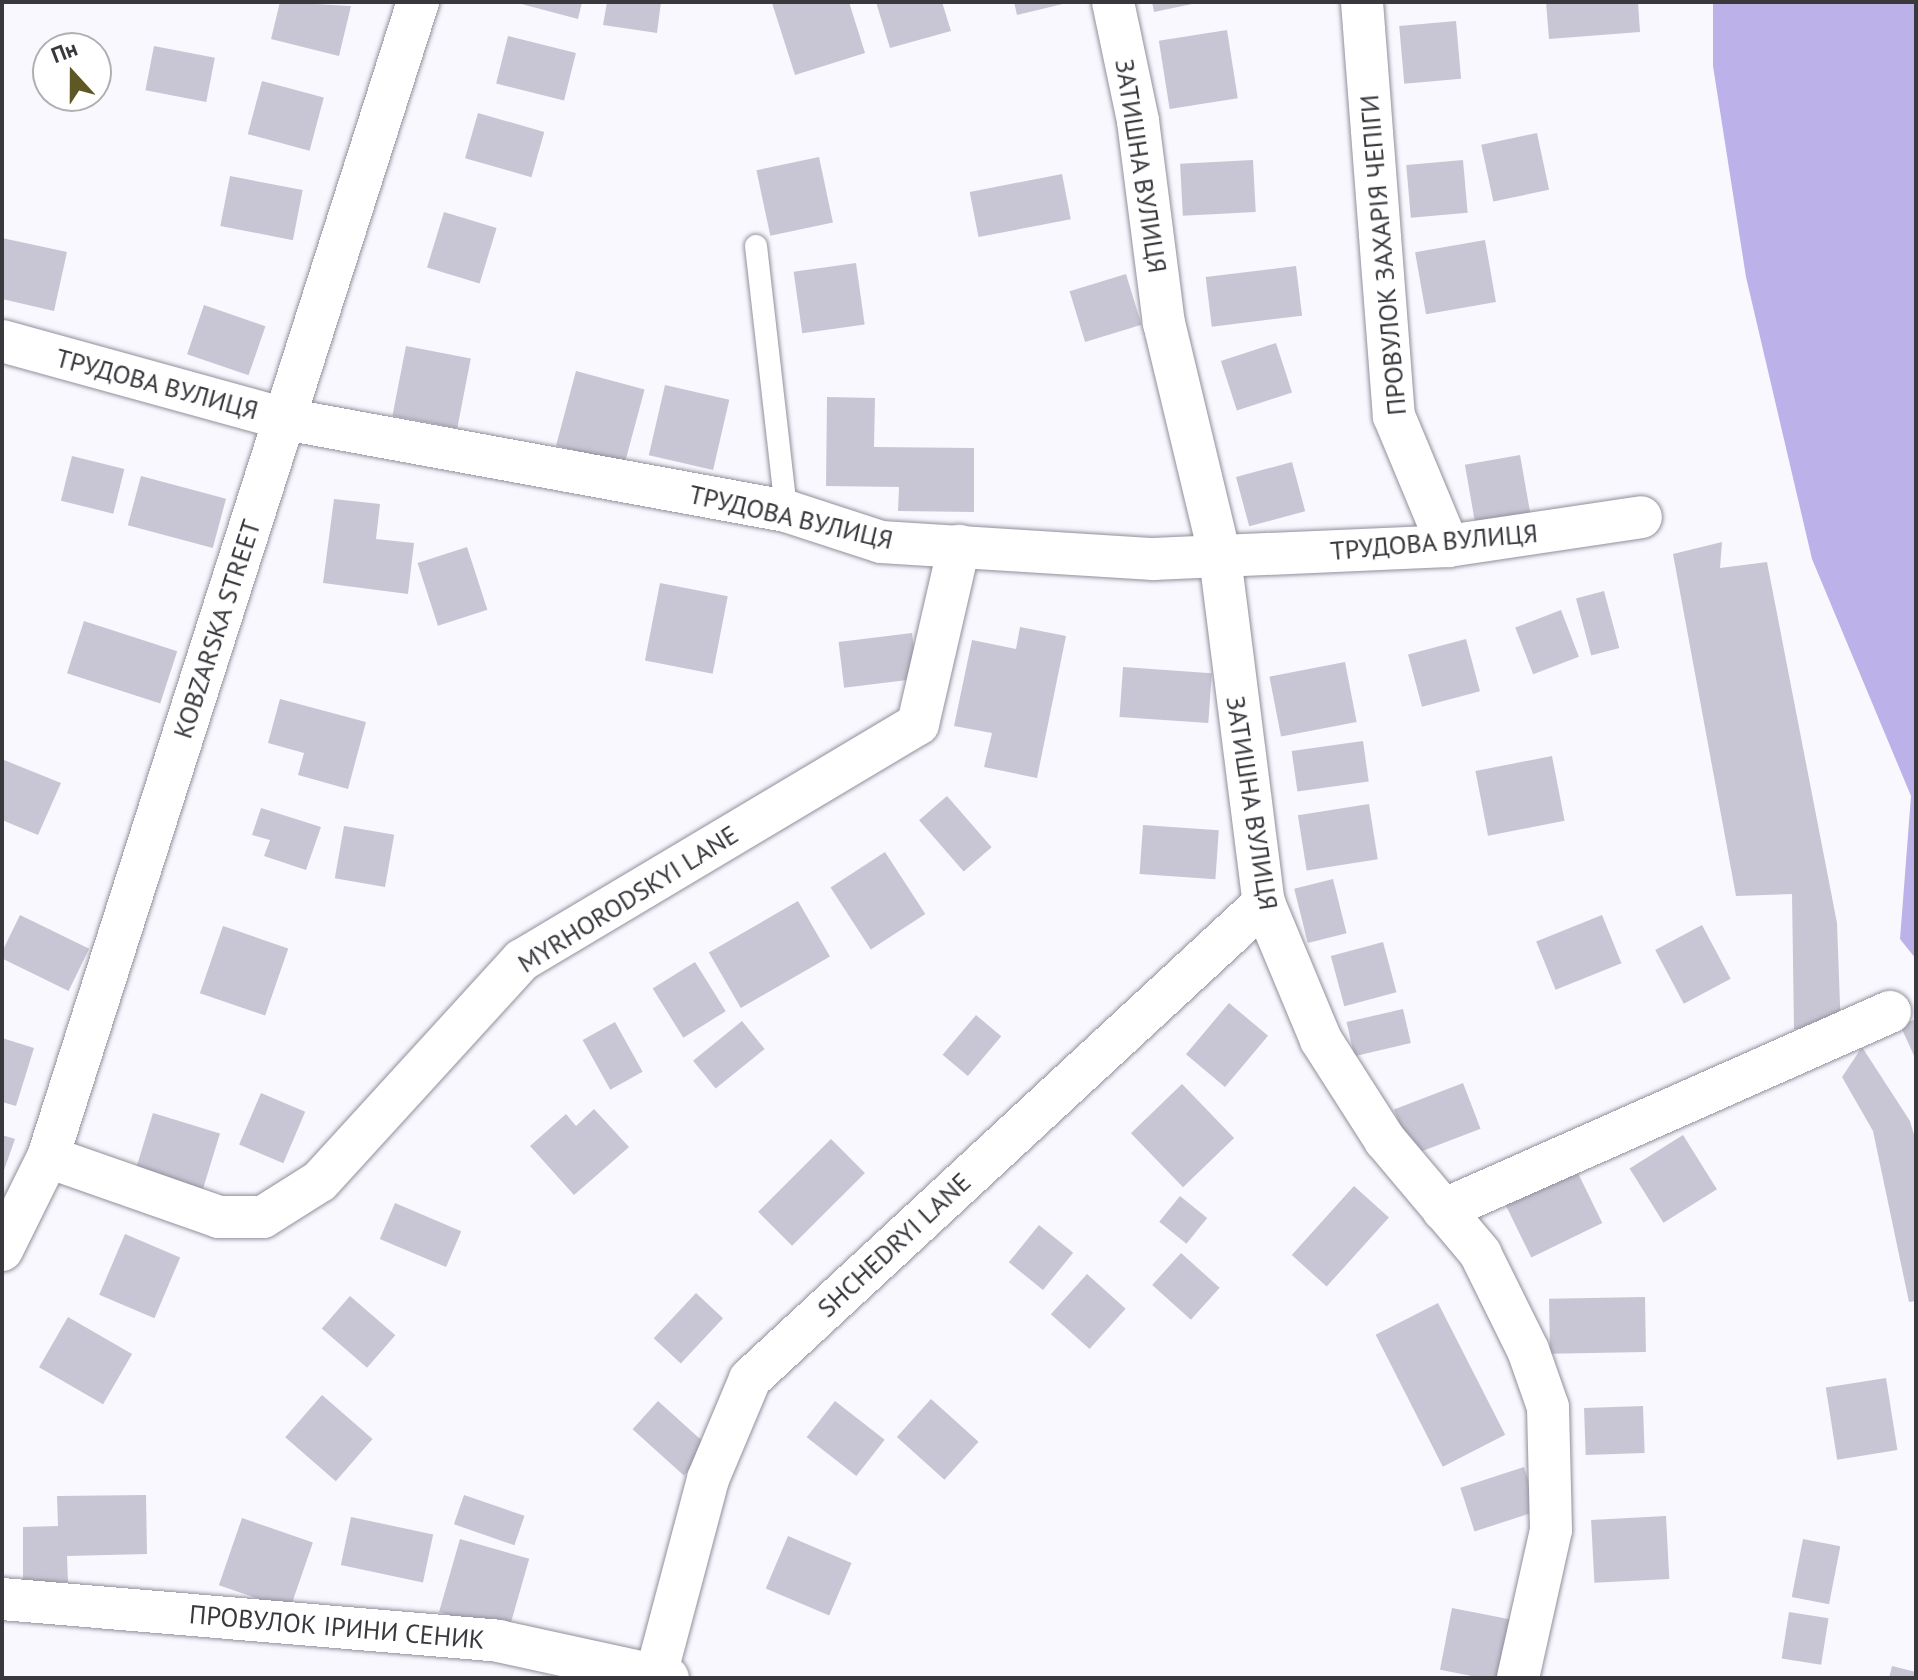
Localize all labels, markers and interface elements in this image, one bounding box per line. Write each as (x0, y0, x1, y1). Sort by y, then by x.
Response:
north arrow (32, 32, 112, 112)
text: Пн (47, 34, 81, 69)
street label: ЗАТИШНА ВУЛИЦЯ (1109, 56, 1173, 276)
street label: ПРОВУЛОК ЗАХАРІЯ ЧЕПІГИ (1353, 93, 1413, 417)
street label: ТРУДОВА ВУЛИЦЯ (52, 342, 262, 426)
street label: ТРУДОВА ВУЛИЦЯ (686, 478, 896, 556)
street label: KOBZARSKA STREET (167, 515, 267, 743)
street label: ТРУДОВА ВУЛИЦЯ (1329, 517, 1539, 567)
street label: ЗАТИШНА ВУЛИЦЯ (1220, 693, 1284, 913)
street label: MYRHORODSKYI LANE (512, 819, 744, 979)
street label: SHCHEDRYI LANE (811, 1166, 977, 1324)
street label: ПРОВУЛОК ІРИНИ СЕНИК (188, 1599, 486, 1655)

